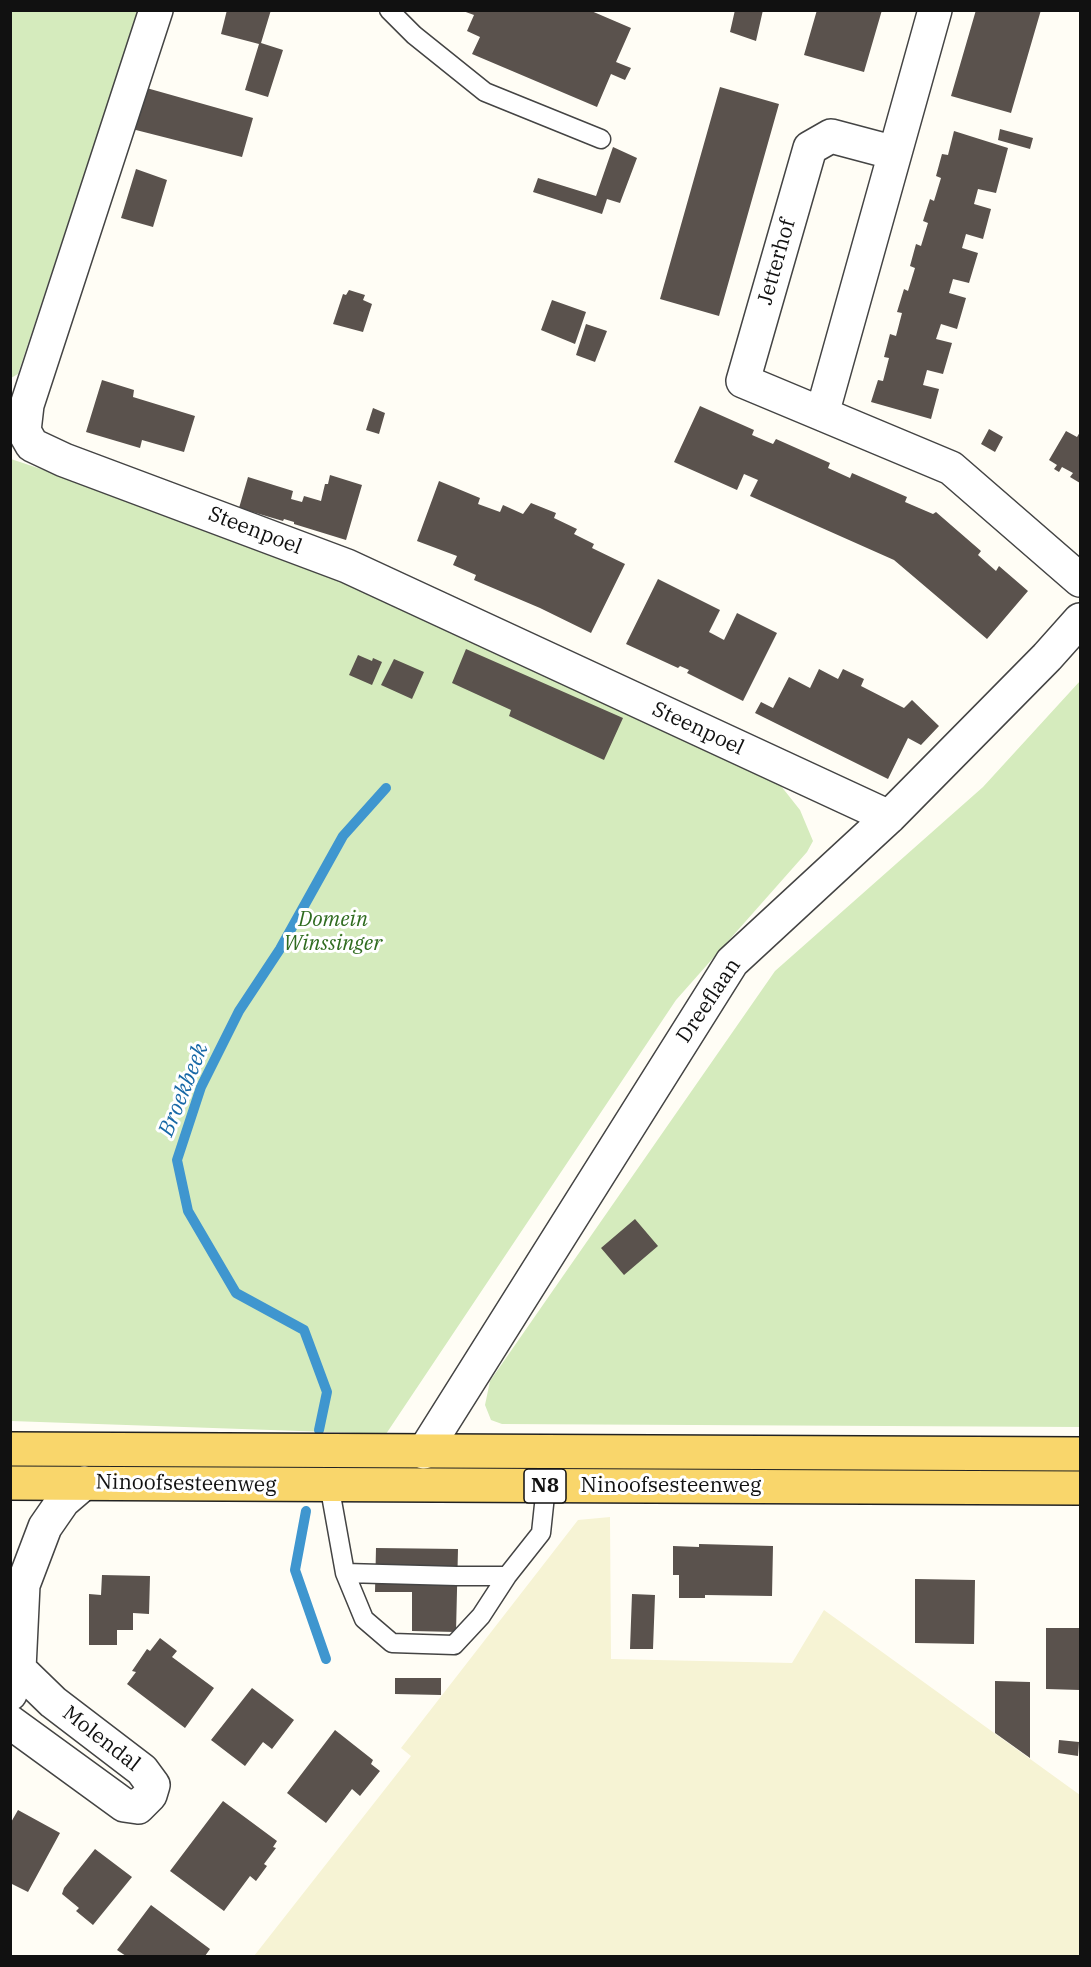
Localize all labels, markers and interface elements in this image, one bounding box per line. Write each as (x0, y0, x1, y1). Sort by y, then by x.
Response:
street label: Jetterhof (753, 216, 801, 308)
street label: Steenpoel (205, 502, 305, 560)
street label: Steenpoel (648, 697, 748, 761)
park label: Domein Winssinger (284, 907, 382, 957)
street label: Dreeflaan (672, 954, 746, 1048)
water label: Broekbeek (153, 1040, 215, 1140)
road number: N8 (524, 1469, 566, 1503)
street label: Ninoofsesteenweg (95, 1470, 277, 1498)
street label: Ninoofsesteenweg (581, 1473, 761, 1499)
street label: Molendal (57, 1701, 145, 1777)

